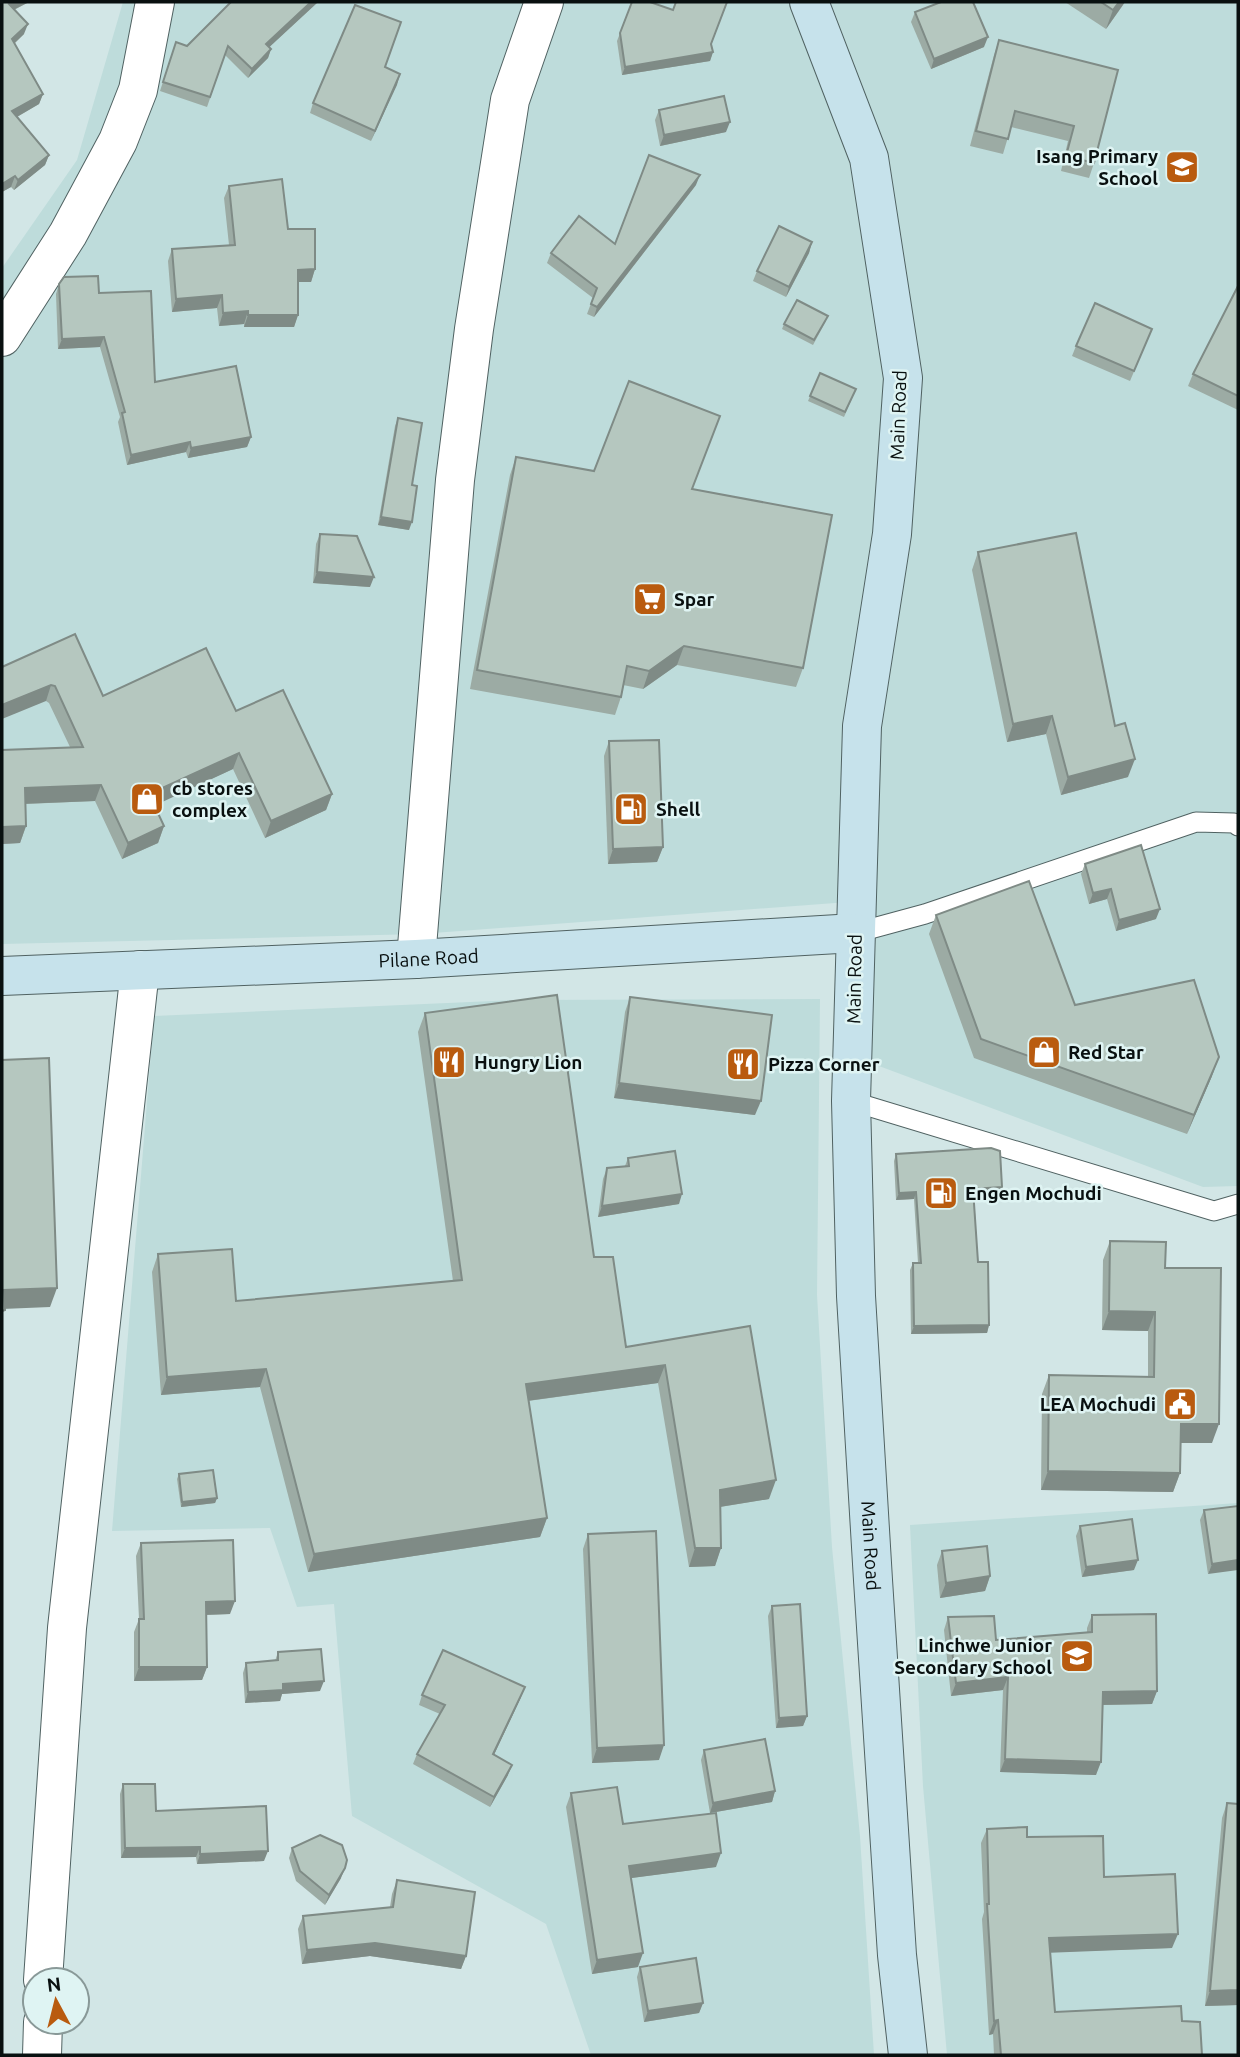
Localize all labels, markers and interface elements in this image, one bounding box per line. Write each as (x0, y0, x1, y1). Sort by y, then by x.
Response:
place label: Isang Primary School (1036, 145, 1158, 189)
school or university icon: Isang Primary School (1163, 148, 1201, 186)
street label: Main Road (885, 370, 911, 460)
supermarket icon: Spar (631, 580, 669, 618)
place label: Spar (674, 588, 714, 610)
place label: cb stores complex (172, 777, 253, 821)
shop icon: cb stores complex (128, 780, 166, 818)
fuel station icon: Shell (612, 790, 650, 828)
place label: Shell (656, 798, 701, 820)
street label: Main Road (842, 934, 866, 1024)
street label: Pilane Road (378, 944, 479, 972)
shop icon: Red Star (1025, 1033, 1063, 1071)
place label: Red Star (1068, 1041, 1144, 1063)
restaurant icon: Hungry Lion (430, 1043, 468, 1081)
restaurant icon: Pizza Corner (724, 1045, 762, 1083)
place label: Hungry Lion (474, 1051, 582, 1073)
place label: Pizza Corner (768, 1053, 880, 1075)
fuel station icon: Engen Mochudi (922, 1174, 960, 1212)
place label: Engen Mochudi (965, 1182, 1102, 1204)
public building icon: LEA Mochudi (1161, 1385, 1199, 1423)
place label: LEA Mochudi (1040, 1393, 1156, 1415)
street label: Main Road (857, 1500, 885, 1591)
place label: Linchwe Junior Secondary School (894, 1634, 1052, 1678)
school or university icon: Linchwe Junior Secondary School (1058, 1637, 1096, 1675)
north arrow (21, 1966, 91, 2036)
text: N (46, 1972, 62, 1996)

